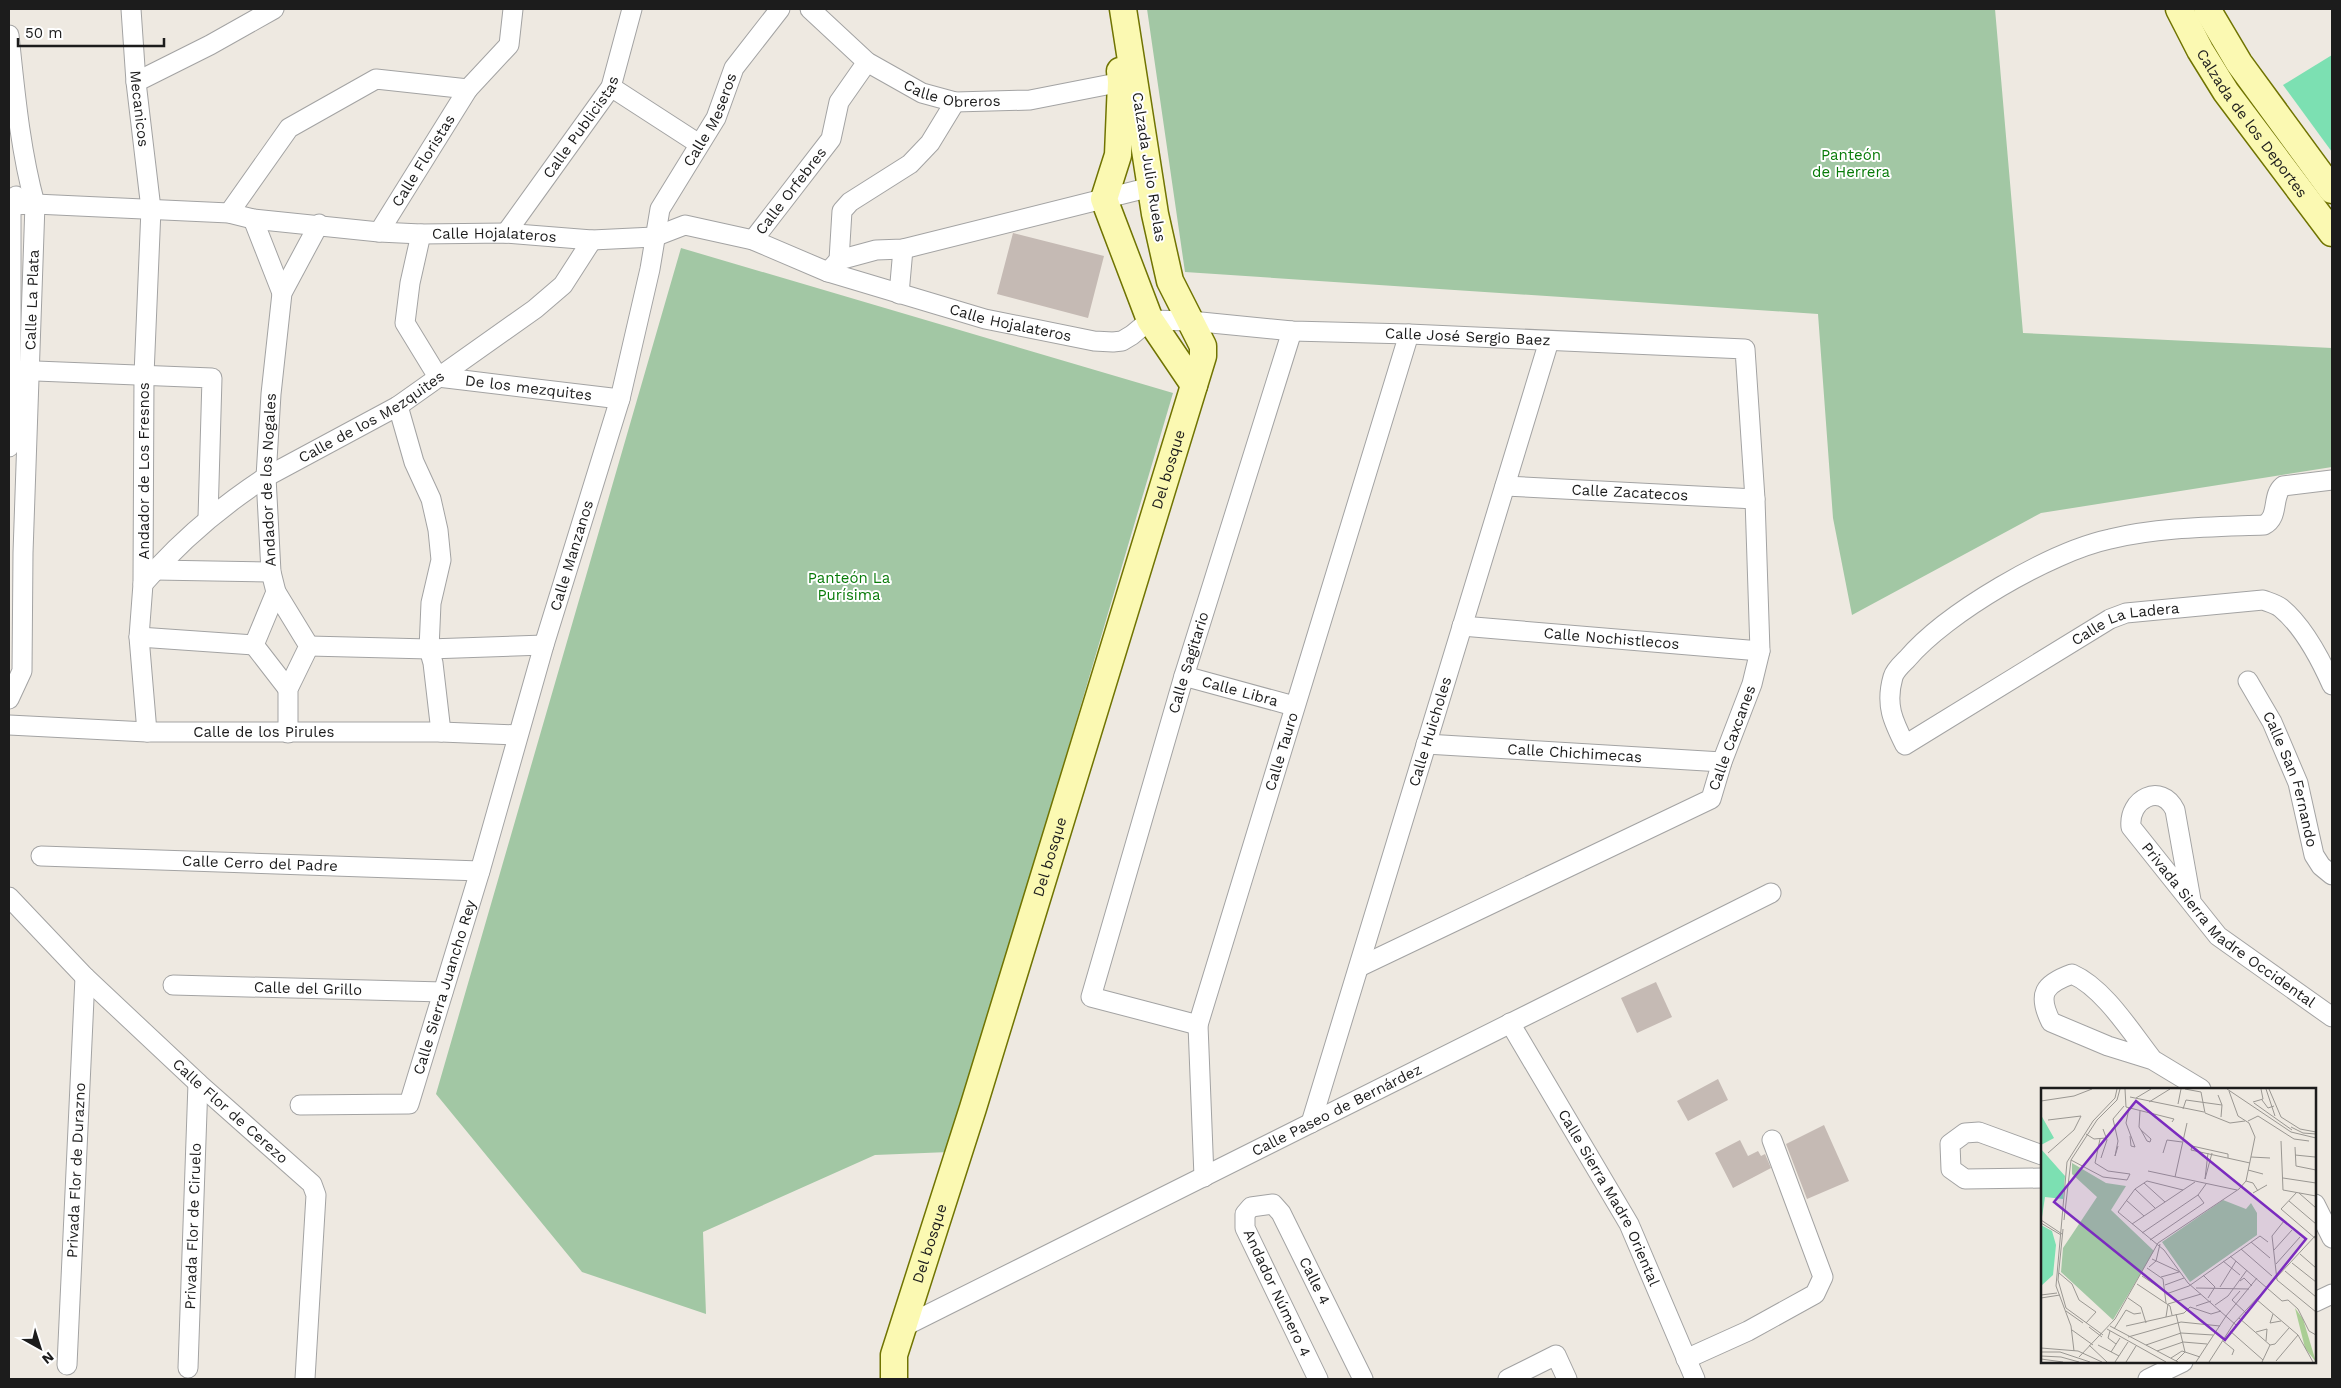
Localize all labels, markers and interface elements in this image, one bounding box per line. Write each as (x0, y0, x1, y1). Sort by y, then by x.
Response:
scale bar (18, 15, 164, 47)
text: 50 m (25, 24, 62, 42)
street label: Calzada de los Deportes (2193, 46, 2311, 201)
street label: Mecanicos (126, 70, 153, 148)
street label: Calle Meseros (679, 70, 740, 170)
street label: Calle Publicistas (539, 74, 623, 182)
street label: Calle Obreros (900, 75, 1001, 111)
street label: Calzada Julio Ruelas (1128, 91, 1170, 243)
street label: Calle Floristas (388, 111, 459, 210)
street label: Calle Orfebres (752, 144, 830, 238)
park label: Panteón de Herrera (1812, 146, 1890, 181)
street label: Calle Hojalateros (432, 224, 557, 246)
street label: Calle La Plata (21, 249, 43, 351)
street label: Calle Hojalateros (947, 300, 1073, 345)
street label: Calle José Sergio Baez (1385, 324, 1551, 349)
street label: Calle de los Mezquites (295, 367, 448, 467)
street label: De los mezquites (464, 371, 593, 405)
street label: Andador de Los Fresnos (135, 382, 153, 560)
street label: Andador de los Nogales (257, 392, 280, 567)
street label: Del bosque (1148, 428, 1189, 512)
street label: Calle Zacatecos (1571, 480, 1689, 505)
street label: Calle Manzanos (546, 498, 597, 613)
park label: Panteón La Purísima (808, 569, 891, 604)
street label: Calle La Ladera (2068, 599, 2180, 649)
street label: Calle Sagitario (1165, 609, 1213, 716)
street label: Calle Nochistlecos (1543, 624, 1680, 653)
street label: Calle Libra (1200, 672, 1281, 710)
street label: Calle Huicholes (1405, 675, 1455, 789)
street label: Calle Caxcanes (1705, 683, 1759, 793)
street label: Calle San Fernando (2259, 708, 2321, 849)
street label: Calle Tauro (1261, 710, 1302, 793)
street label: Calle de los Pirules (193, 723, 335, 741)
street label: Calle Chichimecas (1507, 740, 1643, 766)
street label: Del bosque (1029, 815, 1070, 899)
street label: Privada Sierra Madre Occidental (2138, 839, 2319, 1012)
street label: Calle Cerro del Padre (182, 852, 338, 875)
street label: Calle Sierra Juancho Rey (409, 897, 480, 1077)
street label: Calle del Grillo (254, 978, 362, 999)
street label: Calle Flor de Cerezo (169, 1055, 292, 1167)
street label: Calle Paseo de Bernárdez (1249, 1060, 1425, 1160)
street label: Privada Flor de Durazno (63, 1082, 89, 1258)
inset map (2041, 1088, 2316, 1363)
street label: Calle Sierra Madre Oriental (1554, 1106, 1663, 1289)
street label: Privada Flor de Ciruelo (181, 1142, 205, 1310)
street label: Del bosque (909, 1202, 951, 1286)
street label: Andador Número 4 (1240, 1226, 1314, 1360)
street label: Calle 4 (1295, 1254, 1334, 1308)
north arrow (15, 1323, 65, 1373)
text: N (39, 1349, 57, 1368)

